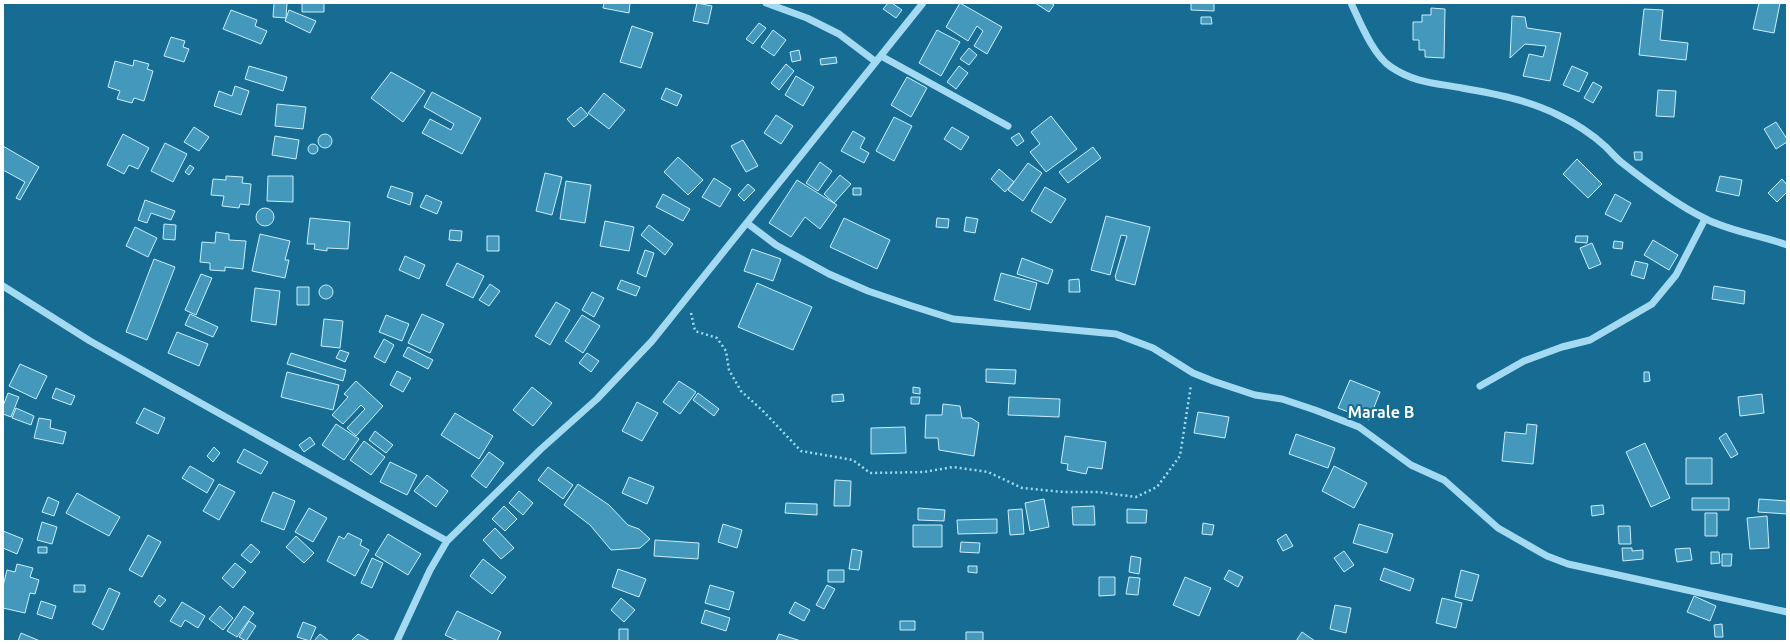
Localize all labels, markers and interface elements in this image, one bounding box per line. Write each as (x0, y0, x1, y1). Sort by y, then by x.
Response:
district label: Marale B (1348, 403, 1414, 421)

